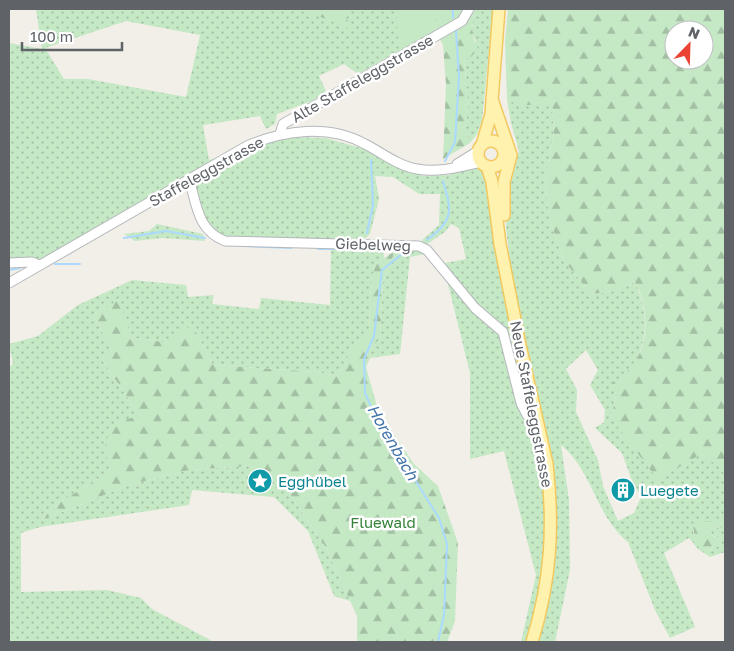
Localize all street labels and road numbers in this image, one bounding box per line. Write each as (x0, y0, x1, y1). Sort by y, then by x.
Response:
street label: Alte Staffeleggstrasse (288, 30, 436, 126)
street label: Staffeleggstrasse (146, 132, 267, 210)
street label: Giebelweg (335, 234, 411, 254)
street label: Neue Staffeleggstrasse (507, 319, 557, 489)

